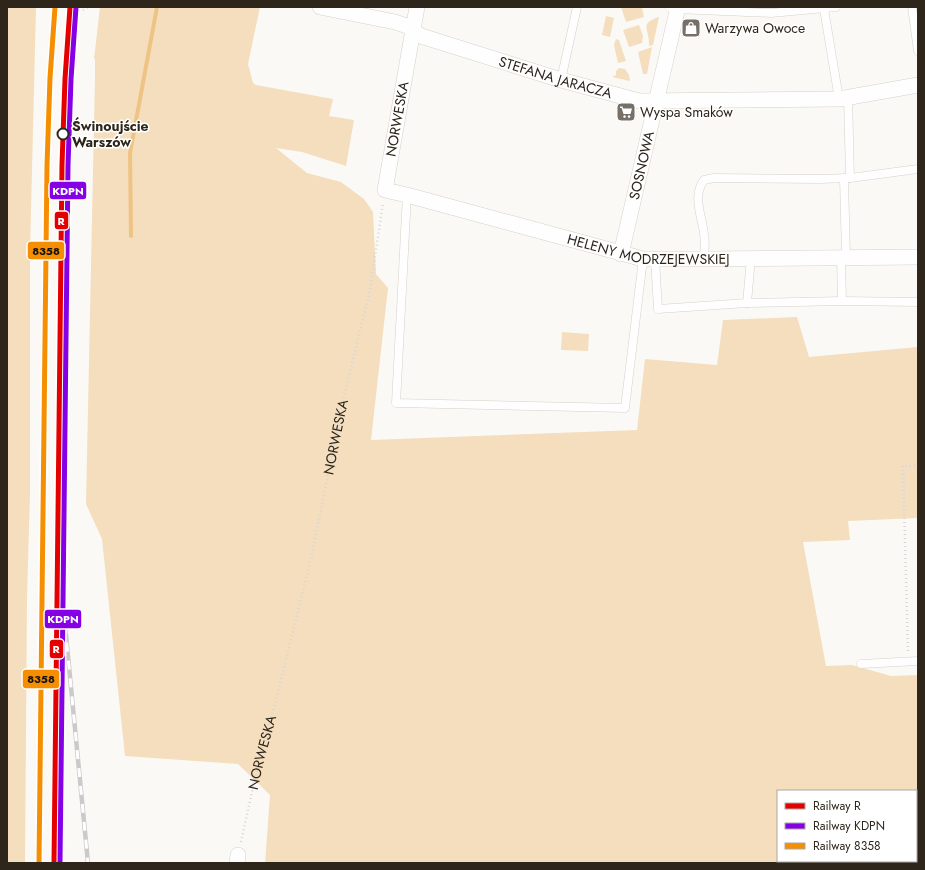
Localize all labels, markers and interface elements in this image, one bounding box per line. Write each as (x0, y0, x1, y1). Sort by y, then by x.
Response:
shop icon: Warzywa Owoce (680, 17, 702, 39)
place label: Warzywa Owoce (705, 18, 805, 38)
street label: STEFANA JARACZA (496, 51, 615, 103)
street label: NORWESKA (381, 79, 414, 158)
supermarket icon: Wyspa Smaków (615, 101, 637, 123)
place label: Wyspa Smaków (640, 102, 733, 122)
place label: Świnoujście Warszów (72, 116, 149, 152)
marker: Świnoujście Warszów (56, 127, 70, 141)
street label: SOSNOWA (624, 128, 659, 202)
line badge: KDPN (49, 181, 87, 200)
text: KDPN (52, 183, 84, 199)
line badge: R (54, 211, 69, 230)
text: R (57, 213, 65, 229)
street label: HELENY MODRZEJEWSKIEJ (565, 229, 730, 269)
line badge: 8358 (27, 241, 65, 260)
text: 8358 (32, 243, 60, 259)
street label: NORWESKA (318, 397, 353, 476)
line badge: KDPN (44, 609, 82, 629)
text: KDPN (47, 611, 79, 627)
line badge: R (49, 639, 64, 659)
text: R (52, 641, 60, 657)
line badge: 8358 (22, 669, 60, 689)
text: 8358 (27, 671, 55, 687)
street label: NORWESKA (243, 712, 281, 791)
legend (777, 790, 917, 862)
text: Railway R (813, 797, 861, 815)
text: Railway KDPN (813, 817, 885, 835)
text: Railway 8358 (813, 837, 881, 855)

